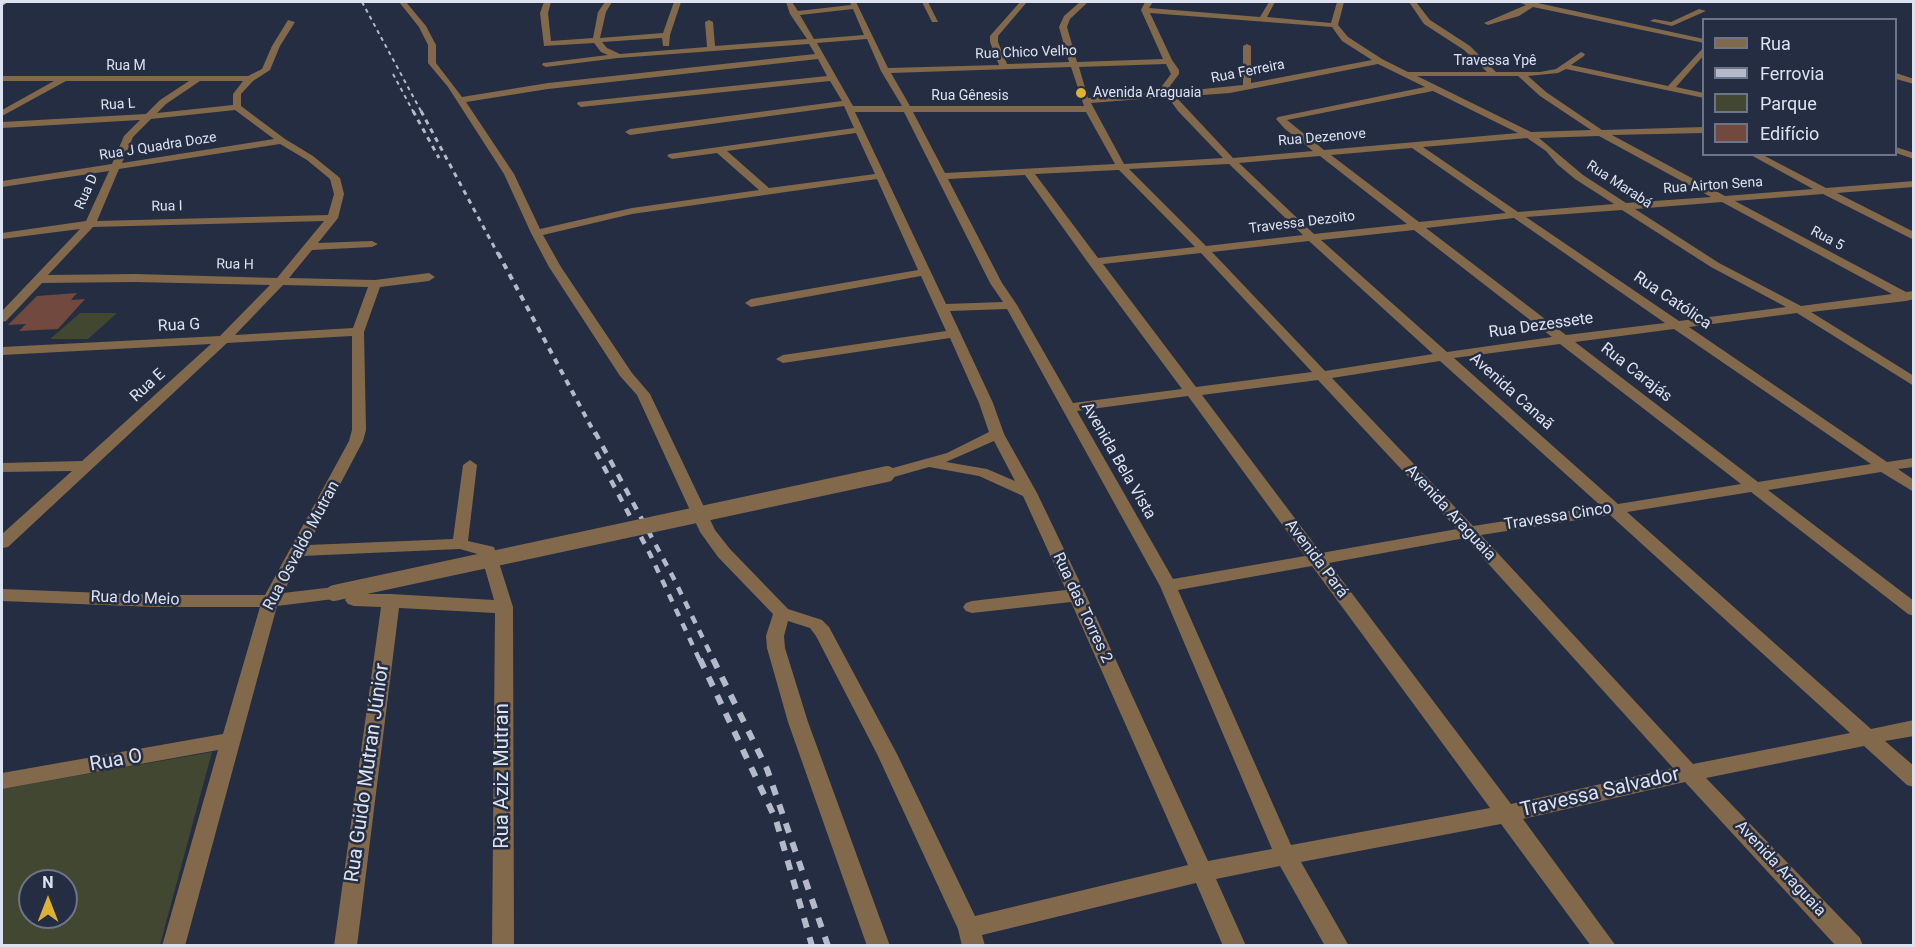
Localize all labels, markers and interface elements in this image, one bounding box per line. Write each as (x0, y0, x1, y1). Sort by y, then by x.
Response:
legend (1702, 18, 1897, 156)
text: Rua (1760, 33, 1791, 54)
street label: Rua Chico Velho (975, 43, 1077, 63)
street label: Travessa Ypê (1454, 53, 1536, 69)
street label: Rua Ferreira (1210, 57, 1286, 87)
street label: Rua M (106, 58, 146, 74)
text: Ferrovia (1760, 63, 1824, 84)
place label: Avenida Araguaia (1093, 85, 1201, 101)
marker: Avenida Araguaia (1074, 86, 1088, 100)
street label: Rua Gênesis (931, 88, 1009, 104)
text: Parque (1760, 93, 1817, 114)
street label: Rua L (100, 96, 136, 114)
text: Edifício (1760, 123, 1819, 144)
street label: Rua Dezenove (1277, 126, 1367, 150)
street label: Rua J Quadra Doze (98, 129, 218, 165)
street label: Rua Marabá (1583, 158, 1655, 212)
street label: Rua D (72, 172, 102, 212)
street label: Rua Airton Sena (1663, 174, 1763, 198)
street label: Rua I (151, 198, 183, 216)
street label: Travessa Dezoito (1248, 208, 1356, 238)
street label: Rua 5 (1807, 223, 1847, 255)
street label: Rua H (216, 256, 254, 274)
street label: Rua Católica (1630, 268, 1714, 334)
street label: Rua Dezessete (1488, 309, 1594, 343)
street label: Rua G (157, 315, 201, 337)
street label: Rua Carajás (1597, 339, 1675, 407)
street label: Avenida Canaã (1465, 349, 1557, 435)
street label: Rua E (127, 365, 169, 407)
street label: Avenida Bela Vista (1077, 399, 1159, 523)
street label: Avenida Araguaia (1401, 461, 1499, 565)
street label: Rua Osvaldo Mutran (260, 478, 344, 614)
street label: Travessa Cinco (1503, 499, 1613, 535)
street label: Avenida Pará (1280, 516, 1352, 602)
street label: Rua das Torres 2 (1048, 550, 1116, 666)
street label: Rua do Meio (90, 588, 180, 610)
street label: Rua Guido Mutran Júnior (341, 662, 395, 884)
street label: Rua Aziz Mutran (491, 703, 515, 849)
street label: Rua O (88, 745, 144, 777)
street label: Travessa Salvador (1518, 763, 1682, 823)
street label: Avenida Araguaia (1731, 817, 1829, 921)
north arrow (18, 869, 78, 929)
text: N (42, 873, 54, 892)

